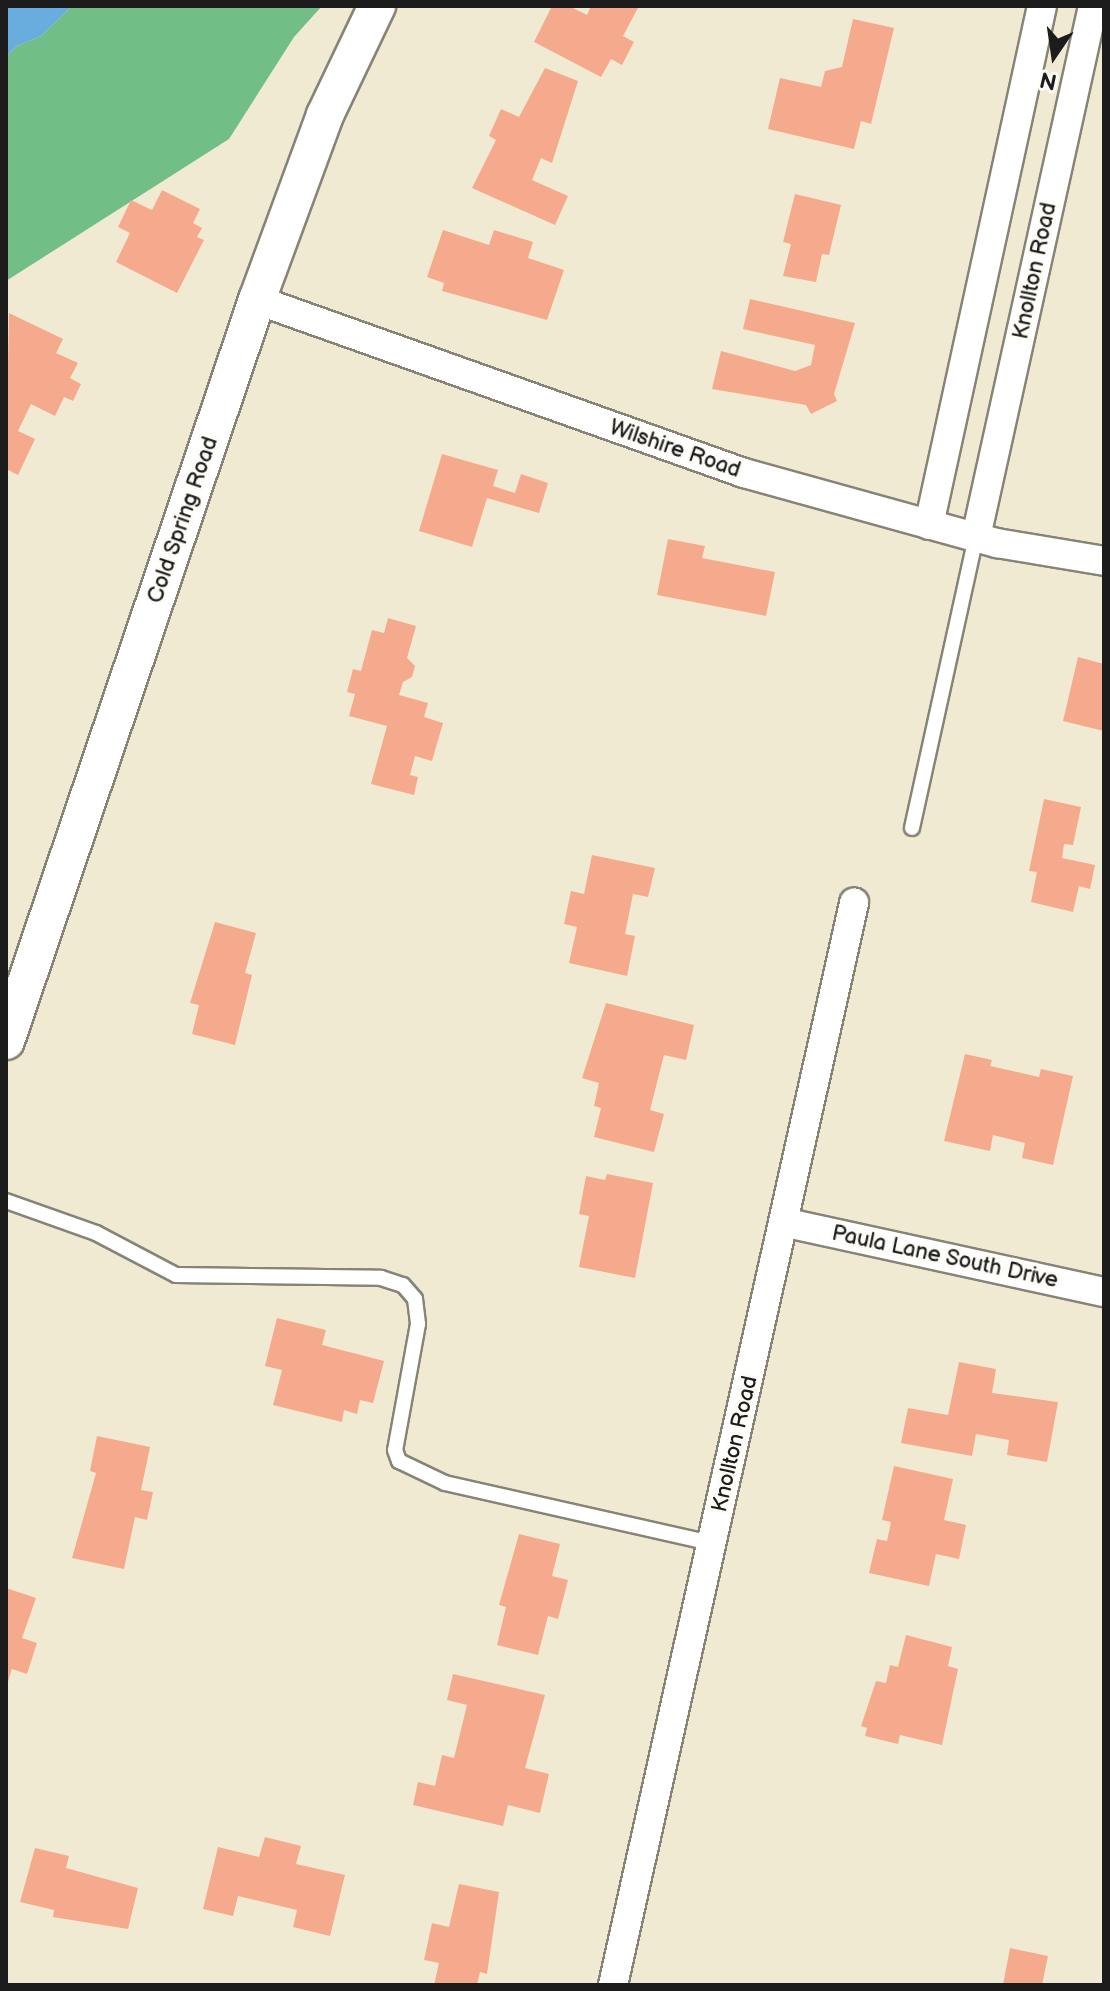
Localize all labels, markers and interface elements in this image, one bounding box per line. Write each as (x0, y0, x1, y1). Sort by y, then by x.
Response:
north arrow (1014, 16, 1094, 96)
text: N (1037, 65, 1060, 95)
street label: Knollton Road (1008, 200, 1062, 342)
street label: Wilshire Road (606, 414, 744, 484)
street label: Cold Spring Road (142, 433, 224, 607)
street label: Paula Lane South Drive (829, 1220, 1061, 1294)
street label: Knollton Road (706, 1373, 764, 1515)

